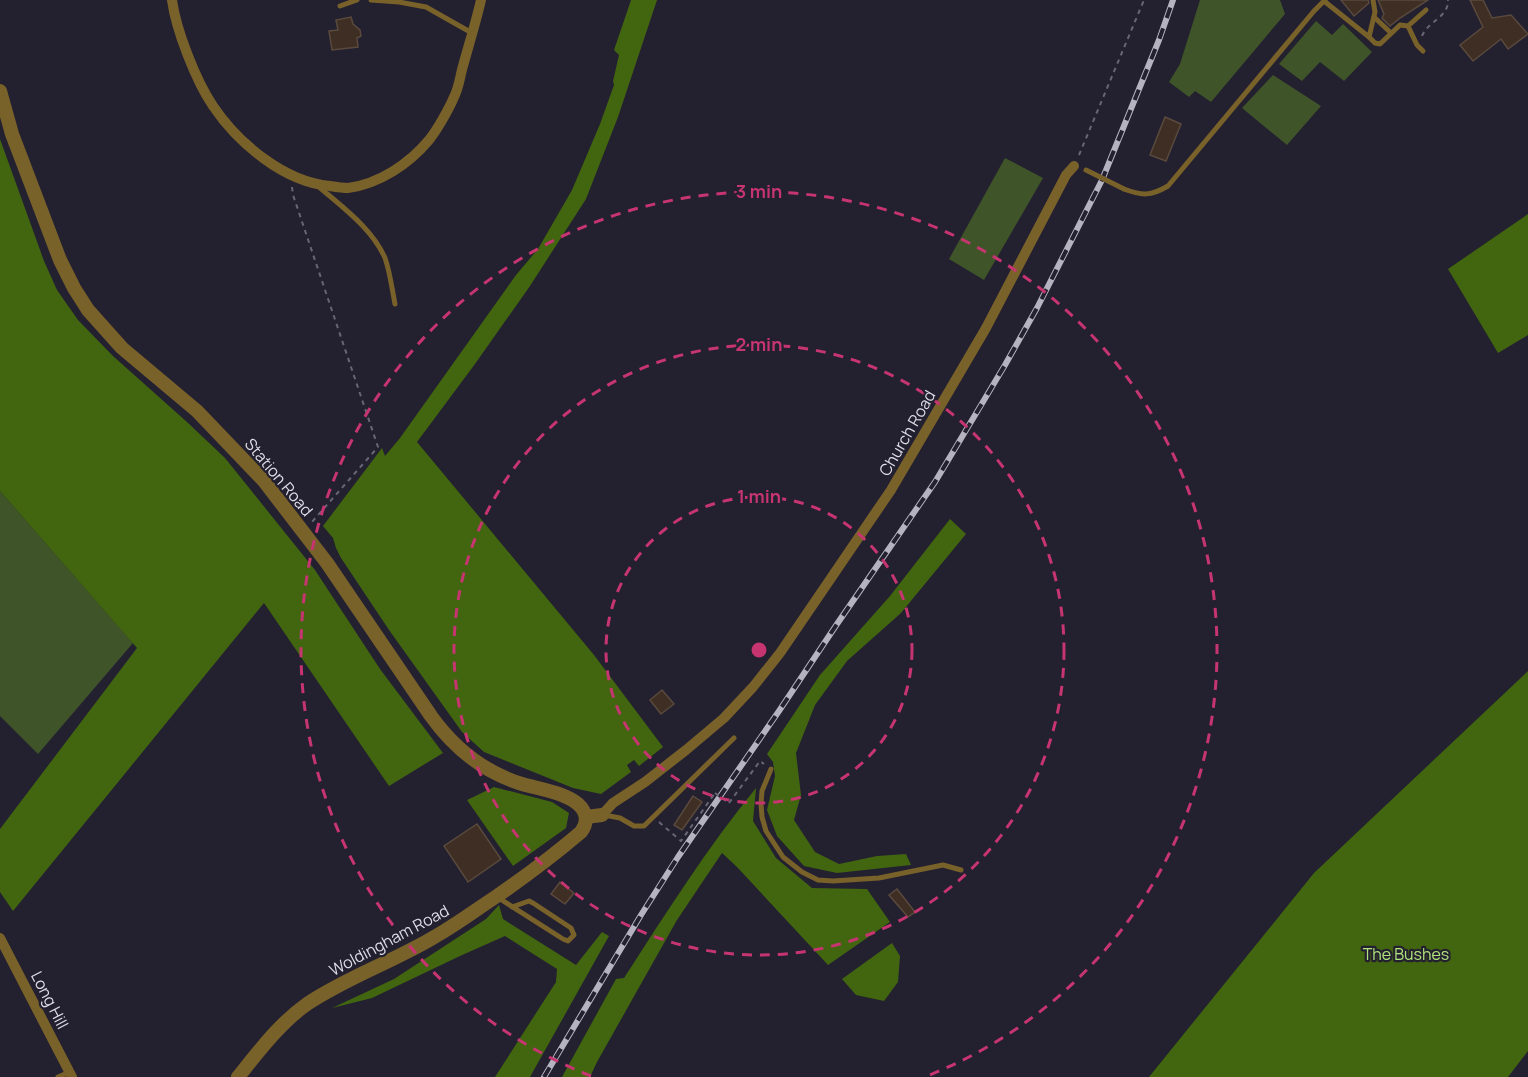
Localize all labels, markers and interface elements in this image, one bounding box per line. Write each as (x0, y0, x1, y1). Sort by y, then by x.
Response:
text: 3 min (736, 179, 782, 203)
text: 2 min (736, 332, 782, 356)
street label: Church Road (874, 386, 940, 480)
street label: Station Road (240, 433, 318, 521)
text: 1 min (737, 484, 781, 508)
centre of rings (749, 640, 769, 660)
street label: Woldingham Road (325, 899, 453, 981)
park label: The Bushes (1363, 943, 1449, 965)
street label: Long Hill (26, 967, 74, 1033)

